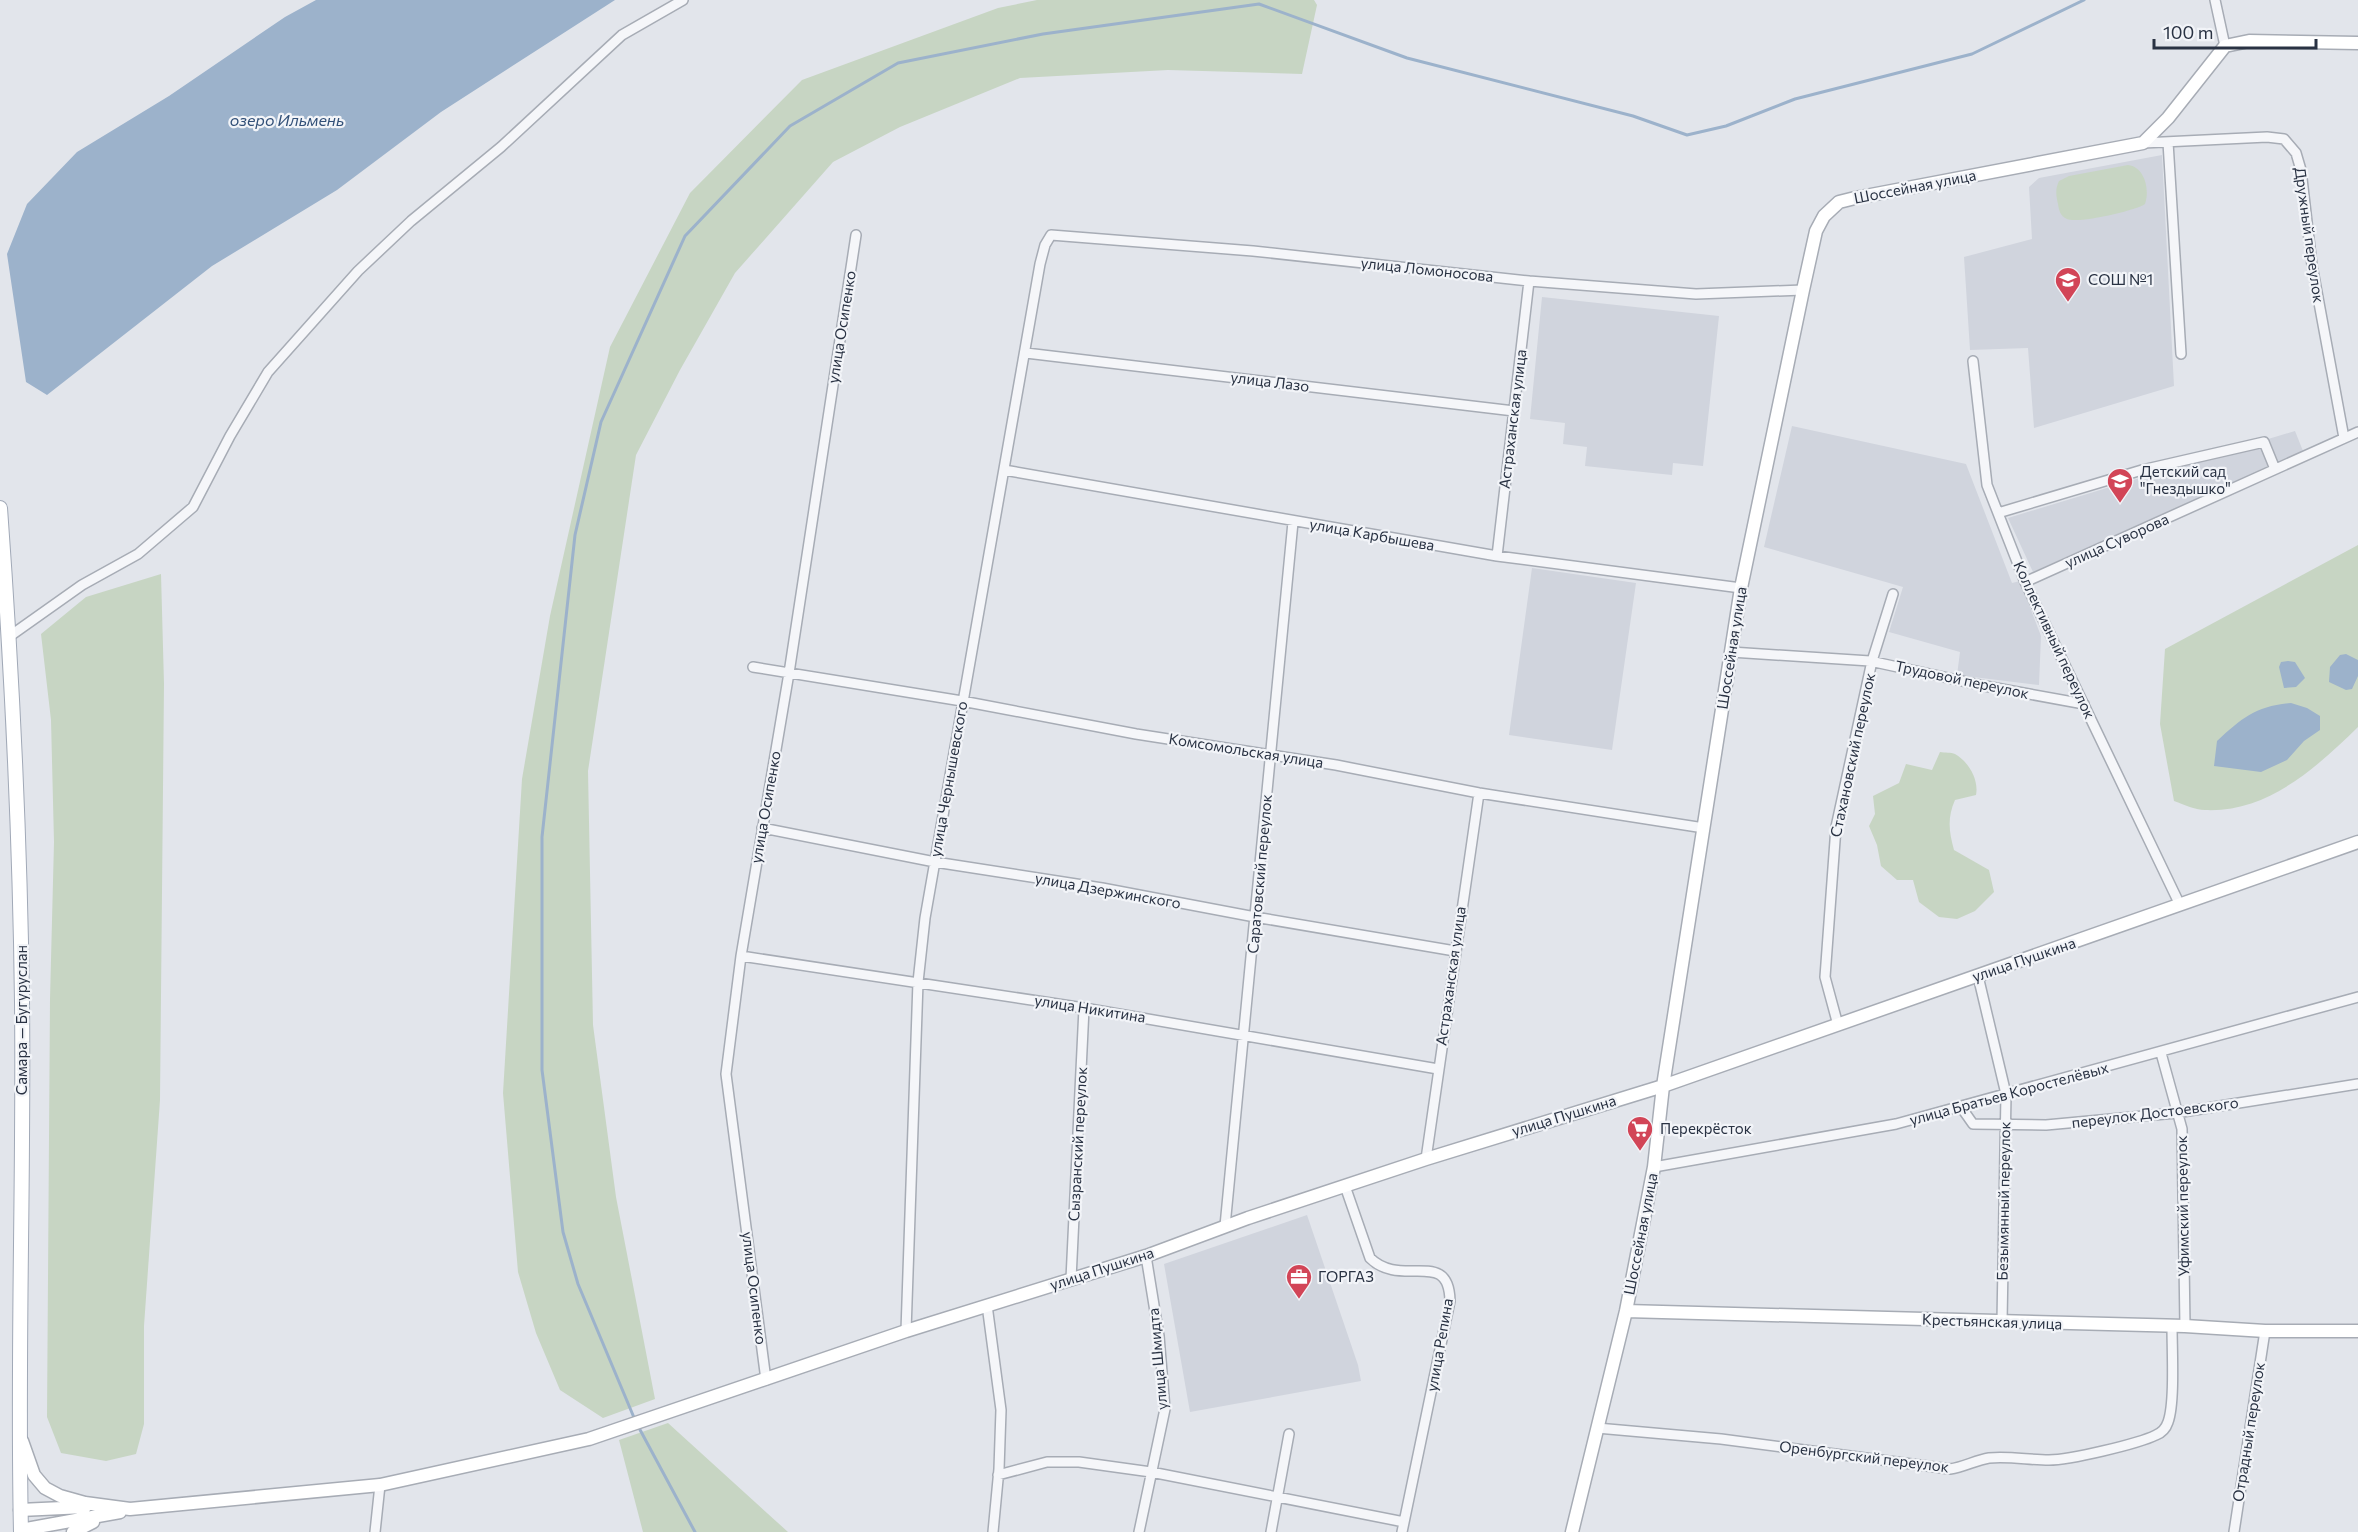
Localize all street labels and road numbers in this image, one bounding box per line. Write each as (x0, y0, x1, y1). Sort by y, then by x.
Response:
street label: Шоссейная улица (1852, 165, 1977, 207)
street label: Дружный переулок (2292, 166, 2328, 304)
street label: улица Ломоносова (1360, 253, 1494, 285)
street label: улица Осипенко (823, 269, 859, 384)
street label: Астраханская улица (1495, 348, 1529, 490)
street label: улица Лазо (1230, 367, 1311, 395)
street label: улица Суворова (2062, 509, 2171, 571)
street label: улица Карбышева (1308, 514, 1436, 554)
street label: Коллективный переулок (2010, 558, 2099, 721)
street label: Шоссейная улица (1712, 585, 1750, 711)
street label: Трудовой переулок (1894, 656, 2031, 702)
street label: Стахановский переулок (1826, 671, 1878, 839)
street label: улица Чернышевского (925, 699, 971, 858)
street label: Комсомольская улица (1168, 729, 1325, 771)
street label: улица Осипенко (746, 749, 784, 864)
street label: Саратовский переулок (1243, 794, 1275, 954)
street label: улица Дзержинского (1034, 868, 1183, 912)
street label: Астраханская улица (1431, 905, 1469, 1047)
street label: улица Пушкина (1970, 933, 2078, 985)
street label: Самара — Бугуруслан (12, 945, 30, 1095)
street label: улица Никитина (1033, 990, 1147, 1026)
street label: улица Братьев Коростелёвых (1907, 1058, 2110, 1128)
street label: Сызранский переулок (1064, 1066, 1090, 1222)
street label: улица Пушкина (1509, 1091, 1618, 1139)
street label: переулок Достоевского (2070, 1093, 2239, 1131)
street label: Безымянный переулок (1993, 1121, 2013, 1281)
street label: Уфимский переулок (2172, 1135, 2192, 1277)
street label: Шоссейная улица (1619, 1171, 1661, 1296)
street label: улица Осипенко (739, 1230, 771, 1345)
street label: улица Пушкина (1047, 1243, 1156, 1293)
street label: улица Репина (1422, 1297, 1456, 1393)
street label: улица Шмидта (1144, 1307, 1170, 1411)
street label: Крестьянская улица (1922, 1310, 2062, 1332)
street label: Отрадный переулок (2228, 1361, 2268, 1503)
street label: Оренбургский переулок (1778, 1437, 1950, 1475)

